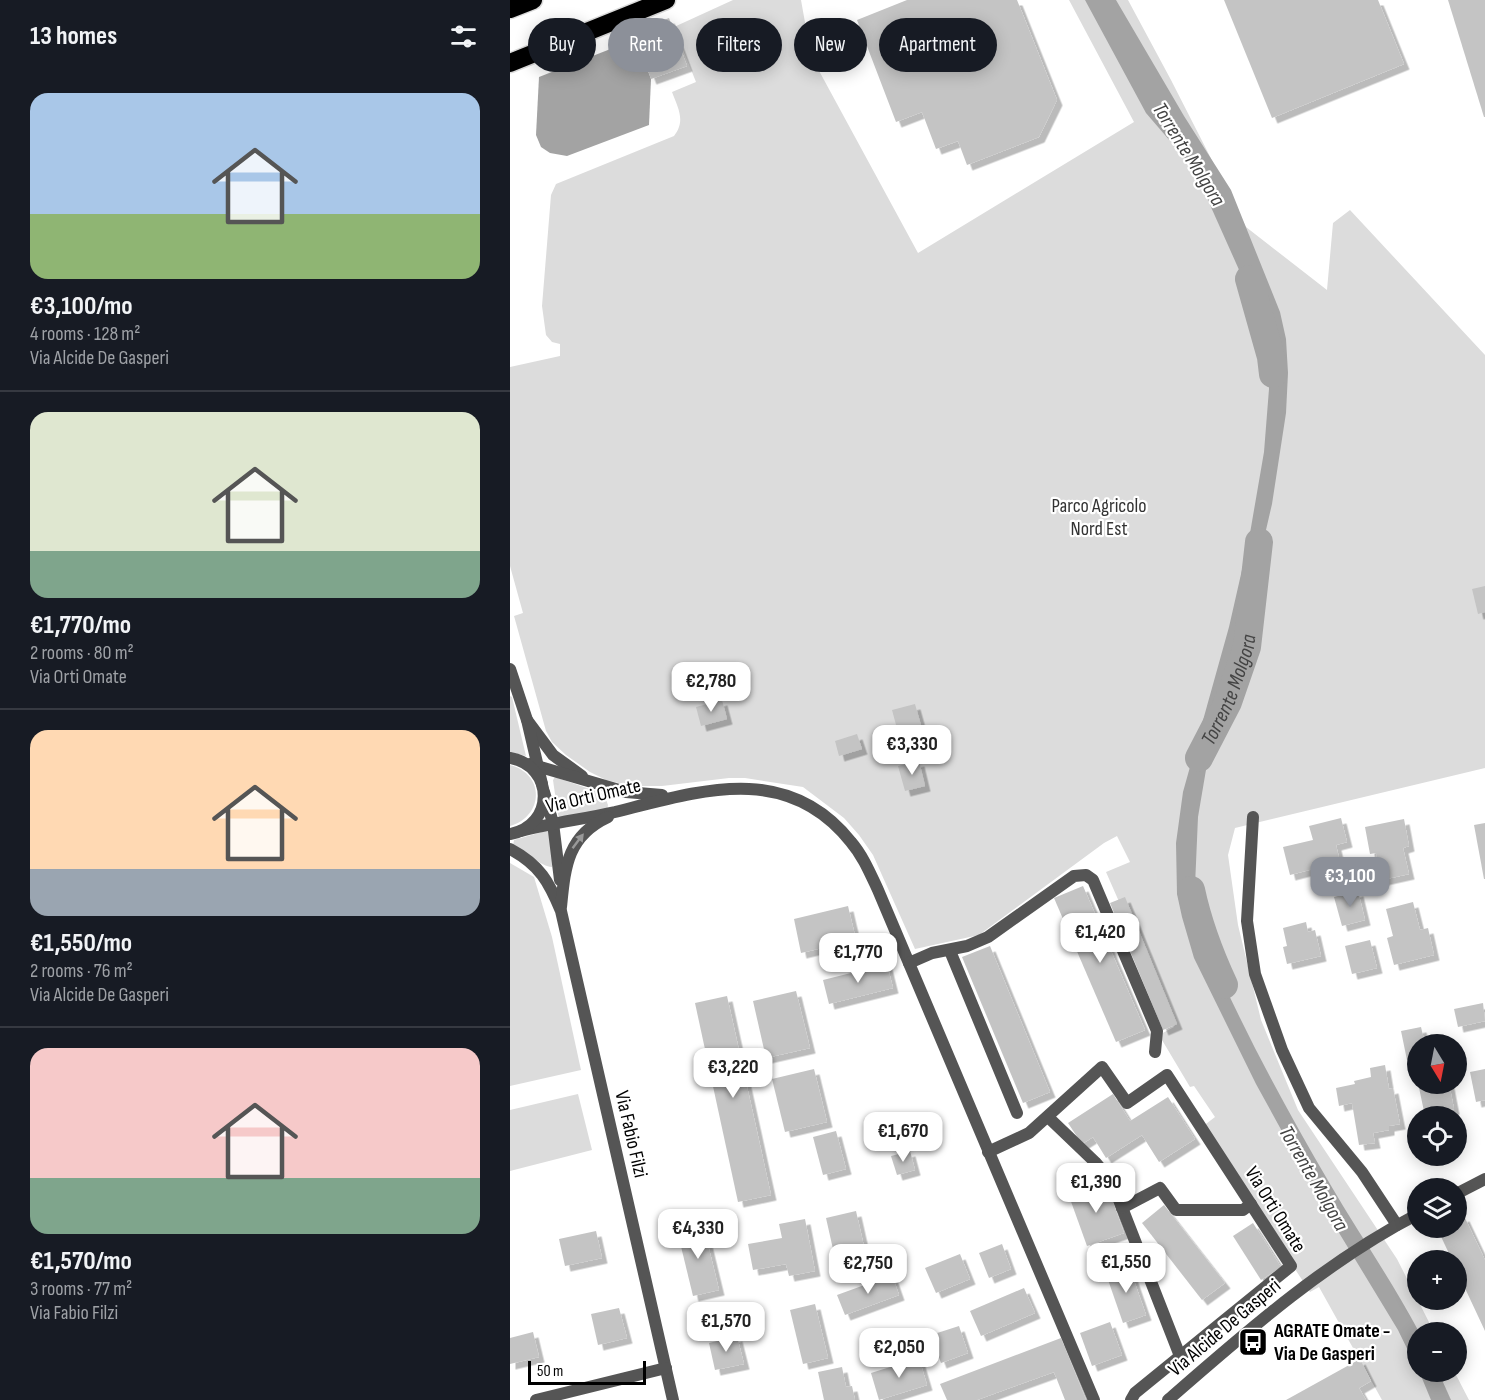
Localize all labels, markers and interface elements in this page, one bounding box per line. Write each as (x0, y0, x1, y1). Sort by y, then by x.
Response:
chip: Buy (528, 18, 596, 72)
chip: Rent (608, 18, 684, 72)
chip: Filters (696, 18, 782, 72)
chip: New (794, 18, 867, 72)
chip: Apartment (879, 18, 997, 72)
icon: filters (447, 20, 480, 53)
text: 13 homes (30, 21, 117, 52)
water label: Torrente Molgora (1147, 98, 1231, 211)
icon: home (201, 132, 309, 240)
text: €3,100/mo (30, 291, 133, 322)
text: 4 rooms · 128 m² (30, 322, 140, 346)
text: Via Alcide De Gasperi (30, 346, 169, 370)
icon: home (201, 451, 309, 559)
park label: Parco Agricolo Nord Est (1051, 494, 1147, 541)
text: €1,770/mo (30, 610, 131, 641)
water label: Torrente Molgora (1196, 633, 1261, 750)
text: 2 rooms · 80 m² (30, 641, 134, 665)
pin: €2,780 (662, 662, 760, 713)
text: Via Orti Omate (30, 665, 127, 689)
text: €2,780 (686, 669, 736, 693)
pin: €3,330 (863, 725, 961, 776)
text: €3,330 (886, 732, 938, 756)
icon: home (201, 769, 309, 877)
street label: Via Orti Omate (543, 773, 643, 819)
one-way arrow (572, 833, 584, 849)
pin: €3,100 (1301, 857, 1399, 908)
text: €3,100 (1325, 864, 1375, 888)
pin: €1,420 (1051, 913, 1149, 964)
text: €1,420 (1074, 920, 1126, 944)
text: €1,550/mo (30, 928, 132, 959)
pin: €1,770 (809, 933, 907, 984)
text: €1,770 (833, 940, 883, 964)
text: 2 rooms · 76 m² (30, 959, 133, 983)
text: Via Alcide De Gasperi (30, 983, 169, 1007)
north arrow (1407, 1034, 1467, 1094)
map controls (1407, 1034, 1467, 1382)
pin: €3,220 (684, 1048, 782, 1099)
text: €3,220 (707, 1055, 759, 1079)
icon: home (201, 1087, 309, 1195)
street label: Via Fabio Filzi (609, 1089, 653, 1180)
button: locate (1407, 1106, 1467, 1166)
pin: €1,670 (854, 1112, 952, 1163)
text: €1,670 (878, 1119, 928, 1143)
water label: Torrente Molgora (1273, 1121, 1354, 1236)
street label: Via Orti Omate (1239, 1162, 1311, 1257)
pin: €1,390 (1047, 1163, 1145, 1214)
text: €1,390 (1070, 1170, 1122, 1194)
button: layers (1407, 1178, 1467, 1238)
pin: €4,330 (649, 1209, 747, 1260)
text: €4,330 (672, 1216, 724, 1240)
pin: €1,550 (1077, 1243, 1175, 1294)
pin: €2,750 (819, 1244, 917, 1295)
text: €1,570/mo (30, 1246, 132, 1277)
text: €1,550 (1101, 1250, 1151, 1274)
button: + (1407, 1250, 1467, 1310)
text: €2,750 (843, 1251, 893, 1275)
street label: Via Alcide De Gasperi (1164, 1274, 1286, 1382)
text: 3 rooms · 77 m² (30, 1277, 132, 1301)
text: Via Fabio Filzi (30, 1301, 118, 1325)
pin: €1,570 (677, 1302, 775, 1353)
text: €1,570 (701, 1309, 751, 1333)
place label: AGRATE Omate - Via De Gasperi (1273, 1319, 1391, 1366)
button: − (1407, 1322, 1467, 1382)
bus stop icon: AGRATE Omate - Via De Gasperi (1237, 1326, 1269, 1358)
pin: €2,050 (850, 1328, 948, 1379)
text: €2,050 (873, 1335, 925, 1359)
scale bar (528, 1358, 646, 1386)
text: 50 m (537, 1362, 563, 1381)

